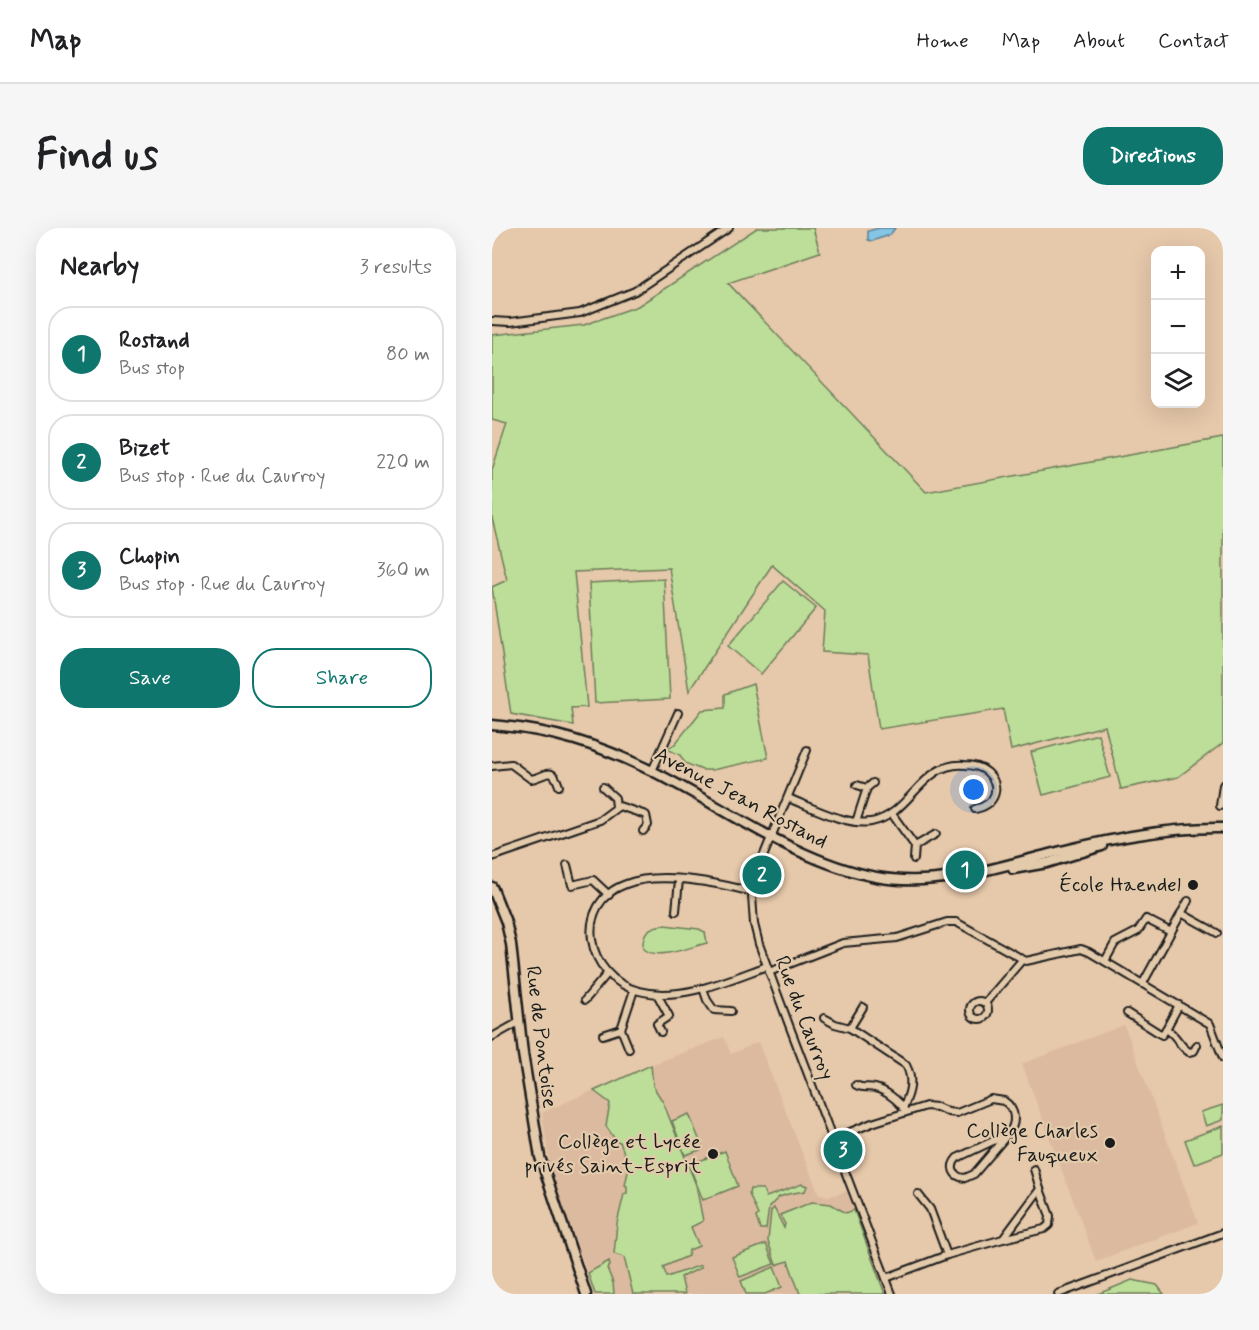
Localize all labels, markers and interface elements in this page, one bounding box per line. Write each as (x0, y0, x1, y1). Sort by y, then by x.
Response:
text: Map (30, 23, 81, 60)
text: Home (917, 27, 969, 55)
text: Map (1002, 27, 1040, 55)
text: About (1073, 27, 1125, 55)
text: Contact (1158, 27, 1229, 55)
button: Directions (1083, 127, 1223, 185)
text: Find us (36, 129, 158, 184)
map controls (1151, 246, 1205, 408)
button: + (1151, 246, 1205, 300)
text: Nearby (60, 250, 139, 284)
text: 3 results (360, 254, 432, 281)
button: − (1151, 300, 1205, 354)
text: Rostand (119, 327, 189, 355)
text: 1 (77, 341, 86, 368)
text: 80 m (386, 341, 430, 368)
button: layers (1151, 354, 1205, 408)
text: Bus stop (119, 355, 185, 382)
text: Bizet (119, 435, 170, 463)
text: 2 (77, 449, 86, 476)
text: 220 m (376, 449, 430, 476)
text: Bus stop · Rue du Caurroy (119, 463, 326, 490)
text: Chopin (119, 543, 180, 571)
text: 3 (77, 557, 86, 584)
text: 360 m (377, 557, 430, 584)
text: Bus stop · Rue du Caurroy (119, 571, 326, 598)
button: Save (60, 648, 240, 708)
button: Share (252, 648, 432, 708)
street label: Avenue Jean Rostand (649, 740, 833, 856)
your location (959, 775, 988, 804)
pin: 1 (946, 848, 984, 892)
pin: 2 (742, 852, 782, 898)
place label: École Haendel (1059, 871, 1181, 899)
marker: École Haendel (1186, 878, 1200, 892)
street label: Rue du Caurroy (767, 952, 841, 1084)
street label: Rue de Pontoise (518, 964, 564, 1110)
place label: Collège Charles Fauqueux (966, 1117, 1098, 1169)
place label: Collège et Lycée privés Saint-Esprit (524, 1128, 702, 1180)
pin: 3 (824, 1128, 862, 1172)
marker: Collège Charles Fauqueux (1103, 1136, 1117, 1150)
marker: Collège et Lycée privés Saint-Esprit (706, 1147, 720, 1161)

